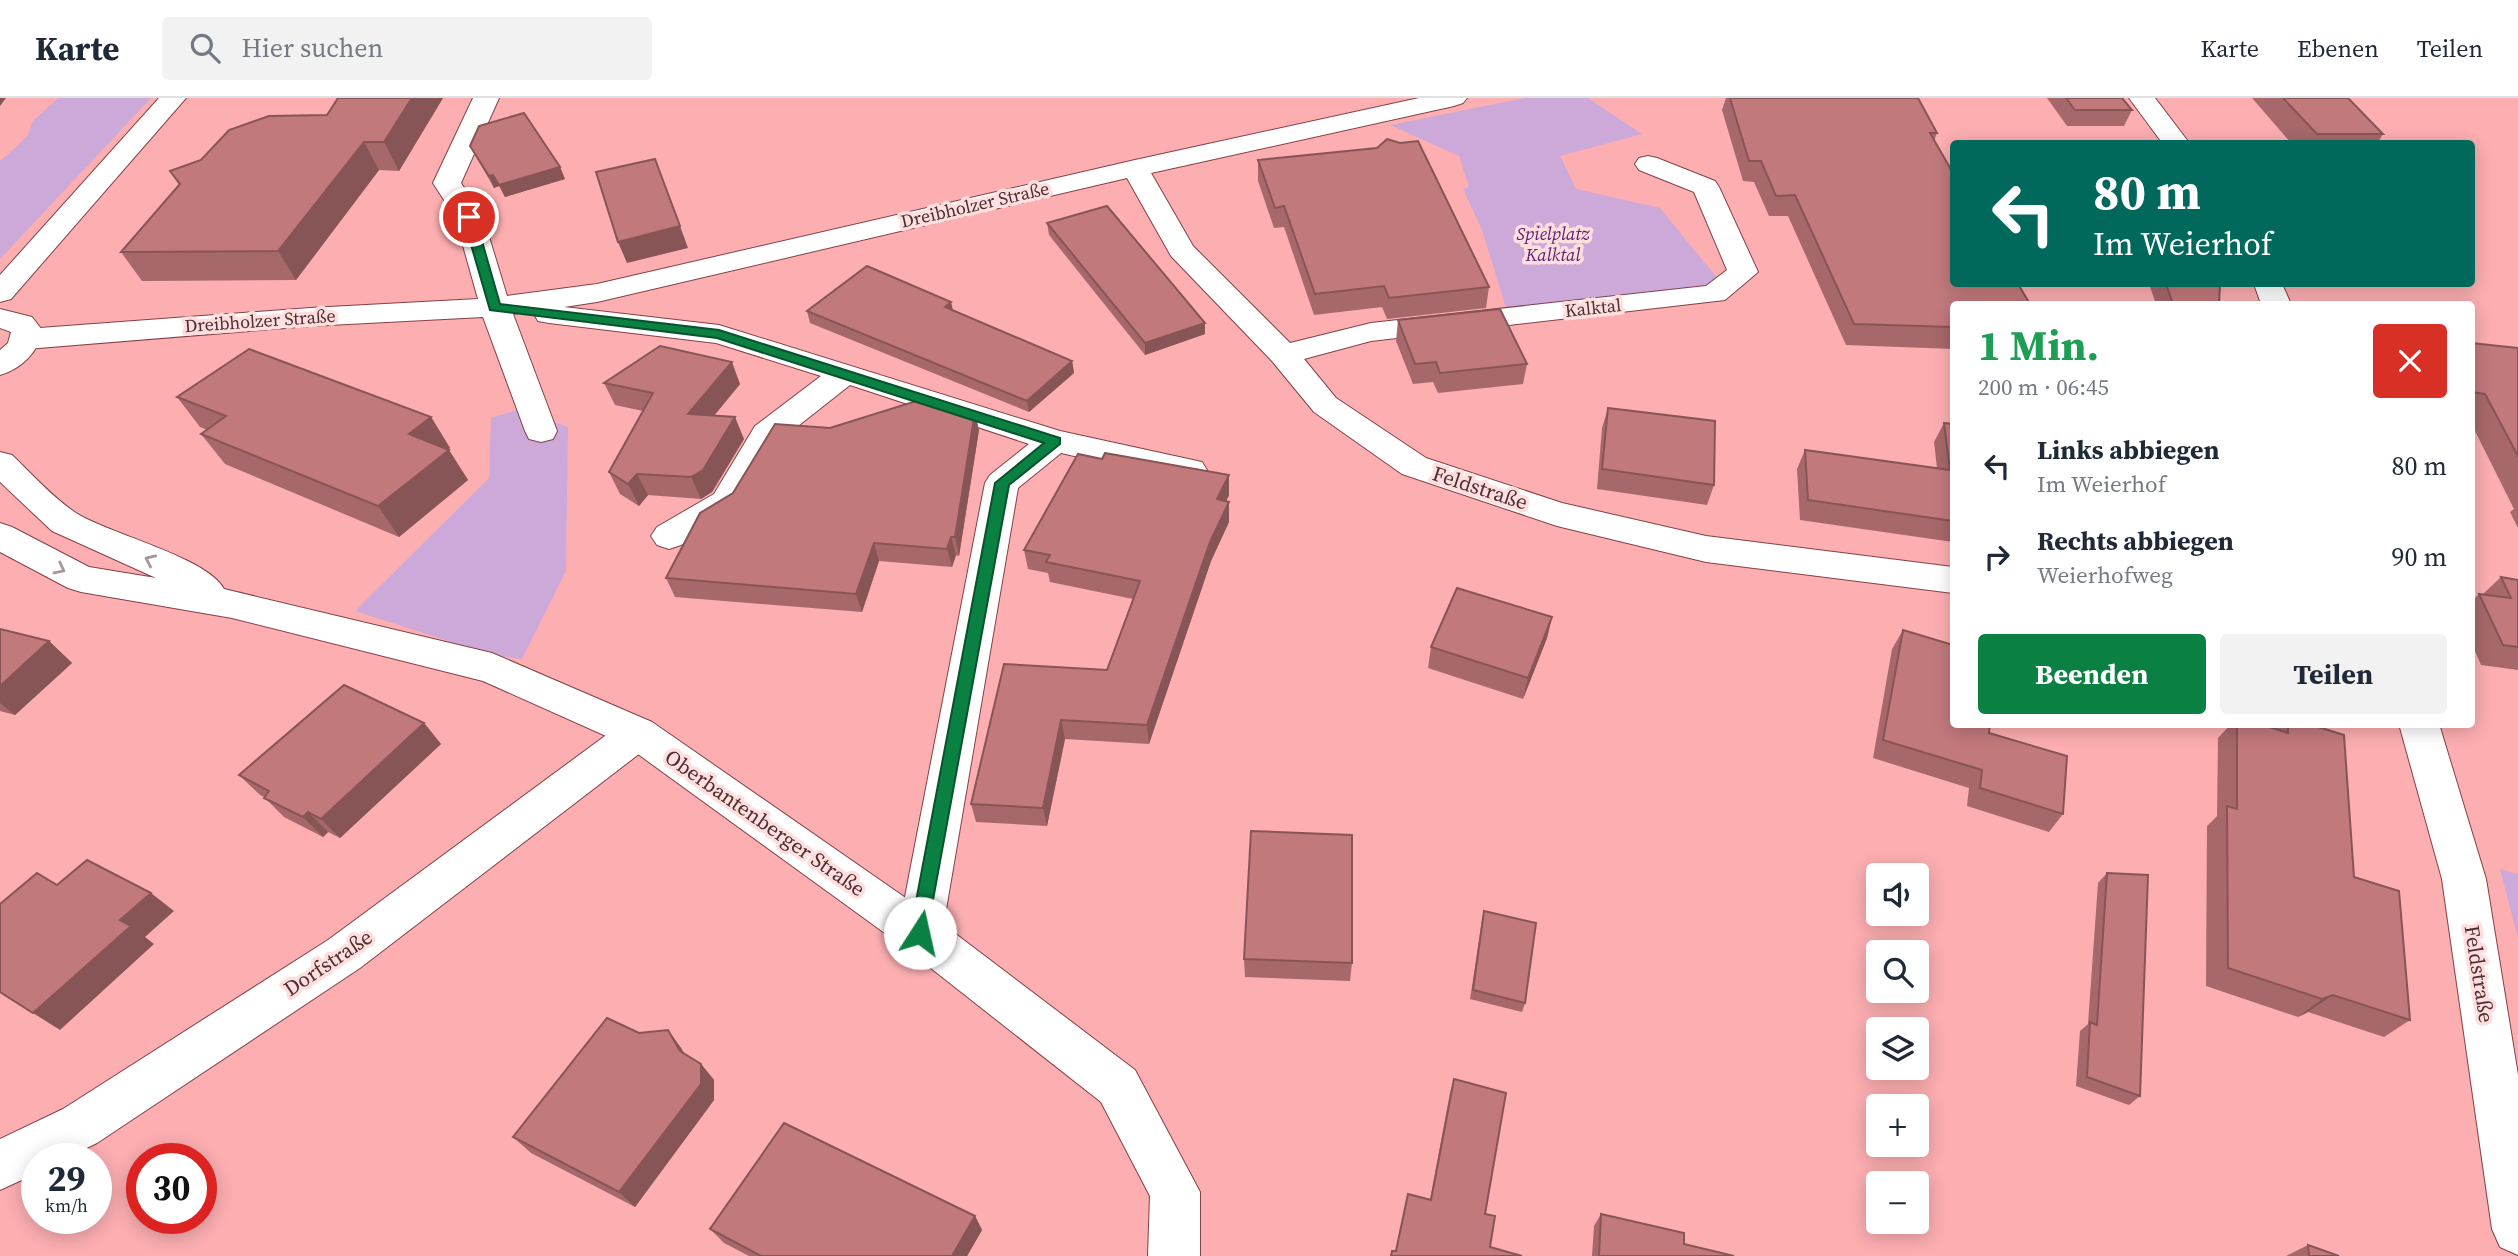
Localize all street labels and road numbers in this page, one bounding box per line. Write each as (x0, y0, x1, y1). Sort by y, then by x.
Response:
street label: Dreibholzer Straße (898, 175, 1051, 234)
street label: Kalktal (1564, 292, 1622, 323)
street label: Dreibholzer Straße (184, 303, 336, 338)
street label: Feldstraße (1429, 459, 1531, 517)
street label: Oberbantenberger Straße (659, 742, 871, 903)
street label: Dorfstraße (278, 922, 378, 1003)
street label: Feldstraße (2457, 923, 2502, 1025)

